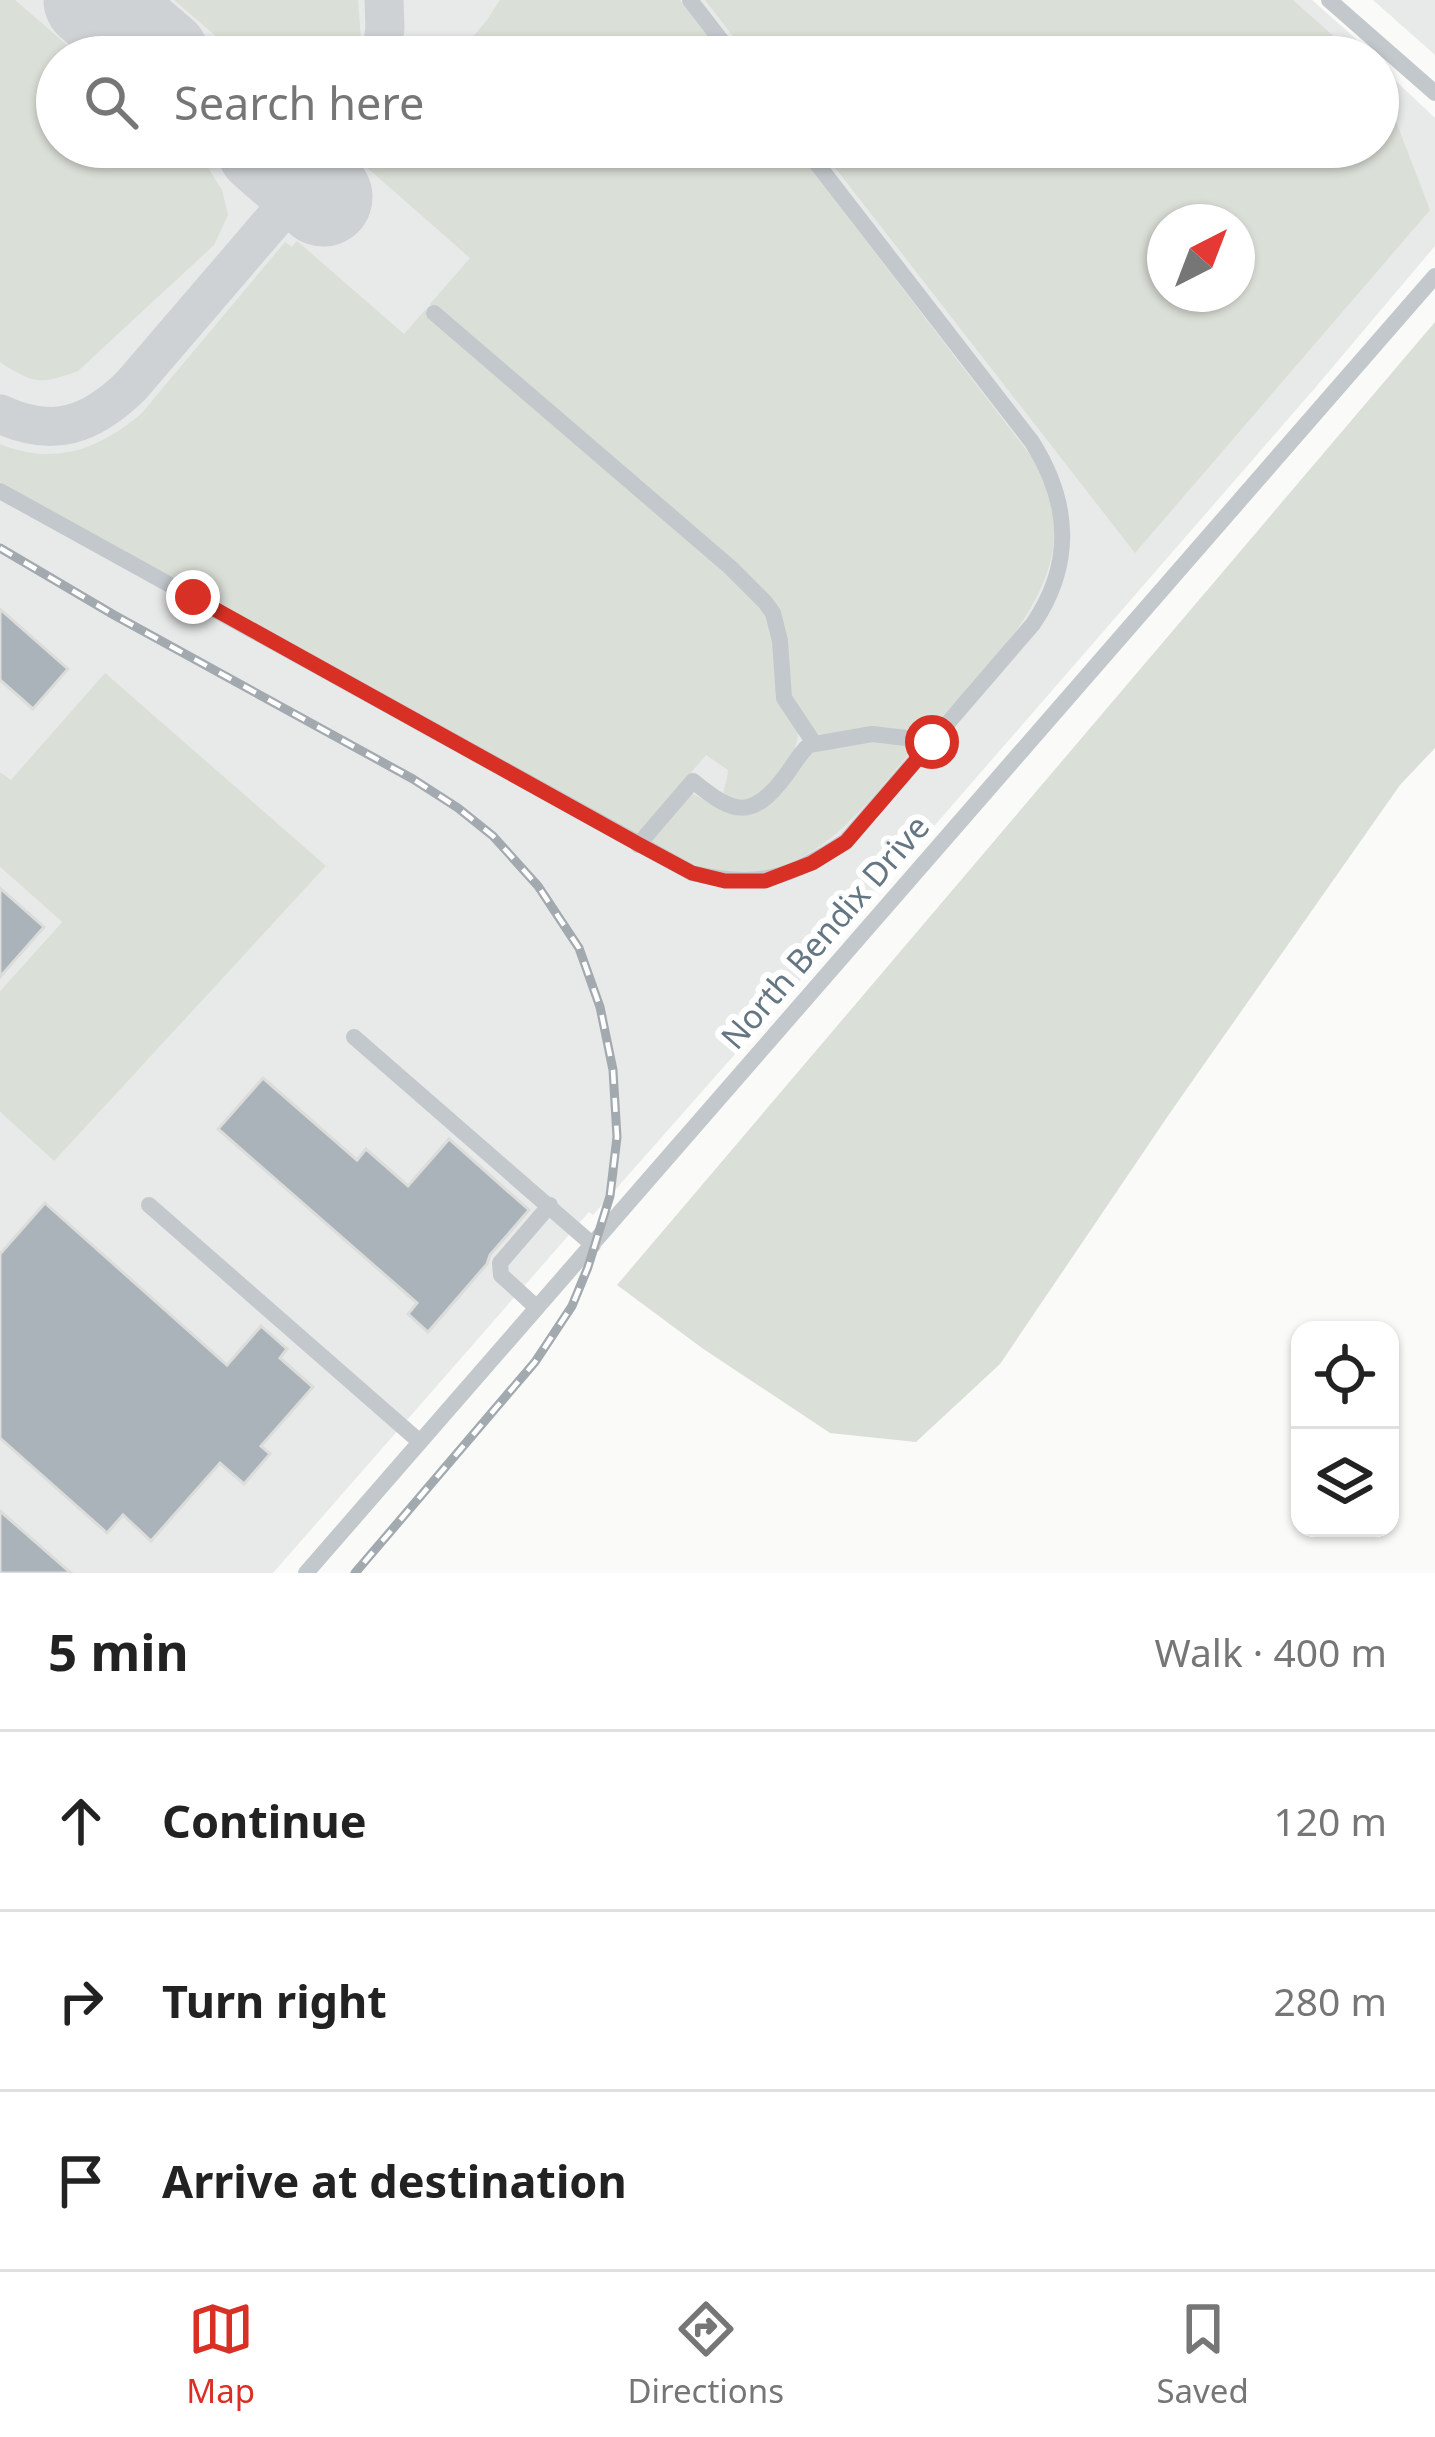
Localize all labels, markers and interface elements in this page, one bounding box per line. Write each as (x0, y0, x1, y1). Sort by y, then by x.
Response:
search box (36, 36, 1399, 168)
icon: search (78, 69, 144, 135)
text: Search here (174, 72, 424, 133)
north arrow (1147, 204, 1255, 312)
route end (166, 570, 220, 624)
route start (905, 715, 959, 769)
street label: North Bendix Drive (710, 805, 939, 1058)
map controls (1291, 1321, 1399, 1537)
button: locate (1291, 1321, 1399, 1429)
button: layers (1291, 1429, 1399, 1537)
text: 5 min (48, 1616, 189, 1686)
text: Walk · 400 m (1154, 1625, 1387, 1678)
icon: ahead (48, 1788, 114, 1854)
text: Continue (162, 1790, 367, 1851)
text: 120 m (1273, 1794, 1387, 1847)
icon: right (48, 1968, 114, 2034)
text: Turn right (162, 1970, 387, 2031)
text: 280 m (1273, 1974, 1387, 2027)
icon: arrive (48, 2148, 114, 2214)
text: Arrive at destination (162, 2150, 627, 2211)
tab: Map (186, 2296, 255, 2413)
tab: Directions (627, 2296, 784, 2413)
tab: Saved (1156, 2296, 1249, 2413)

